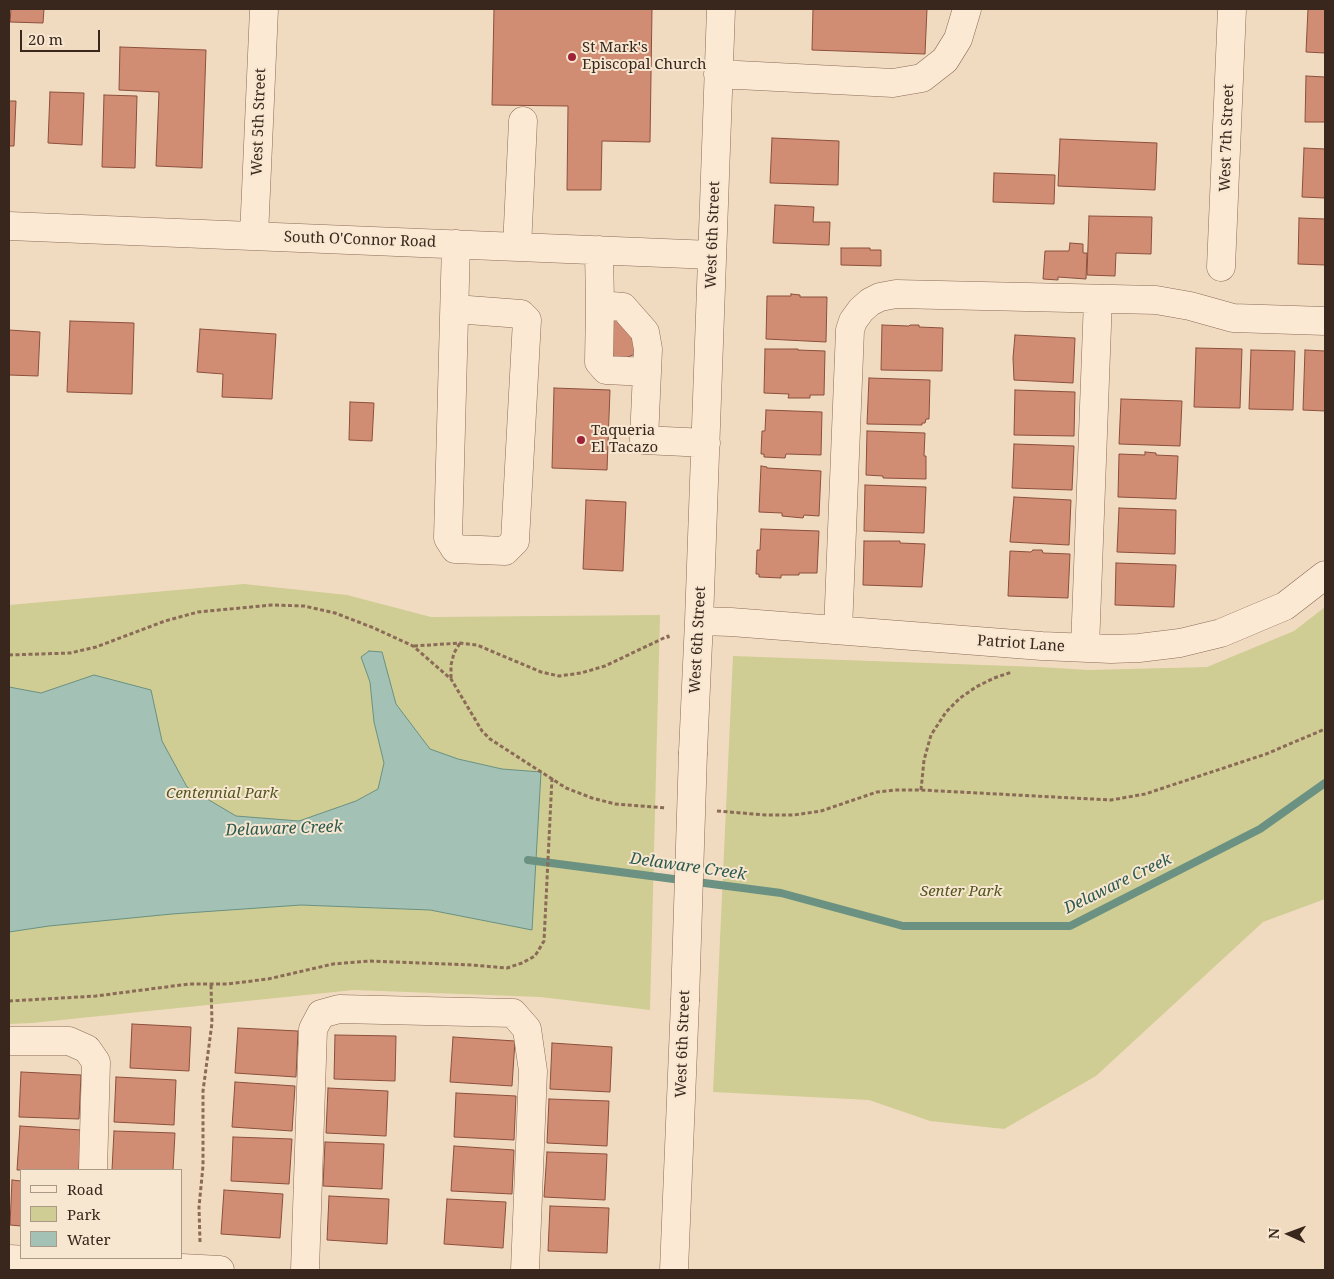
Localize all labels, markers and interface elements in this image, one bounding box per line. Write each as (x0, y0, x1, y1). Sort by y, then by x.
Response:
scale bar (22, 20, 102, 52)
text: 20 m (28, 29, 63, 49)
place label: St Mark's Episcopal Church (582, 39, 707, 74)
marker: St Mark's Episcopal Church (566, 51, 578, 63)
street label: West 5th Street (248, 68, 270, 176)
street label: West 7th Street (1216, 84, 1238, 192)
street label: West 6th Street (702, 181, 724, 289)
street label: South O'Connor Road (284, 228, 436, 252)
place label: Taqueria El Tacazo (591, 422, 658, 457)
marker: Taqueria El Tacazo (575, 434, 587, 446)
street label: West 6th Street (686, 586, 710, 694)
street label: Patriot Lane (976, 632, 1066, 656)
park label: Centennial Park (166, 785, 278, 803)
water label: Delaware Creek (225, 817, 343, 841)
water label: Delaware Creek (629, 849, 747, 885)
water label: Delaware Creek (1061, 850, 1175, 918)
park label: Senter Park (920, 883, 1002, 901)
street label: West 6th Street (672, 990, 694, 1098)
legend (20, 1169, 182, 1259)
text: Road (67, 1179, 103, 1199)
text: Park (67, 1204, 100, 1224)
north arrow (1264, 1209, 1314, 1259)
text: N (1264, 1228, 1283, 1239)
text: Water (67, 1229, 110, 1249)

